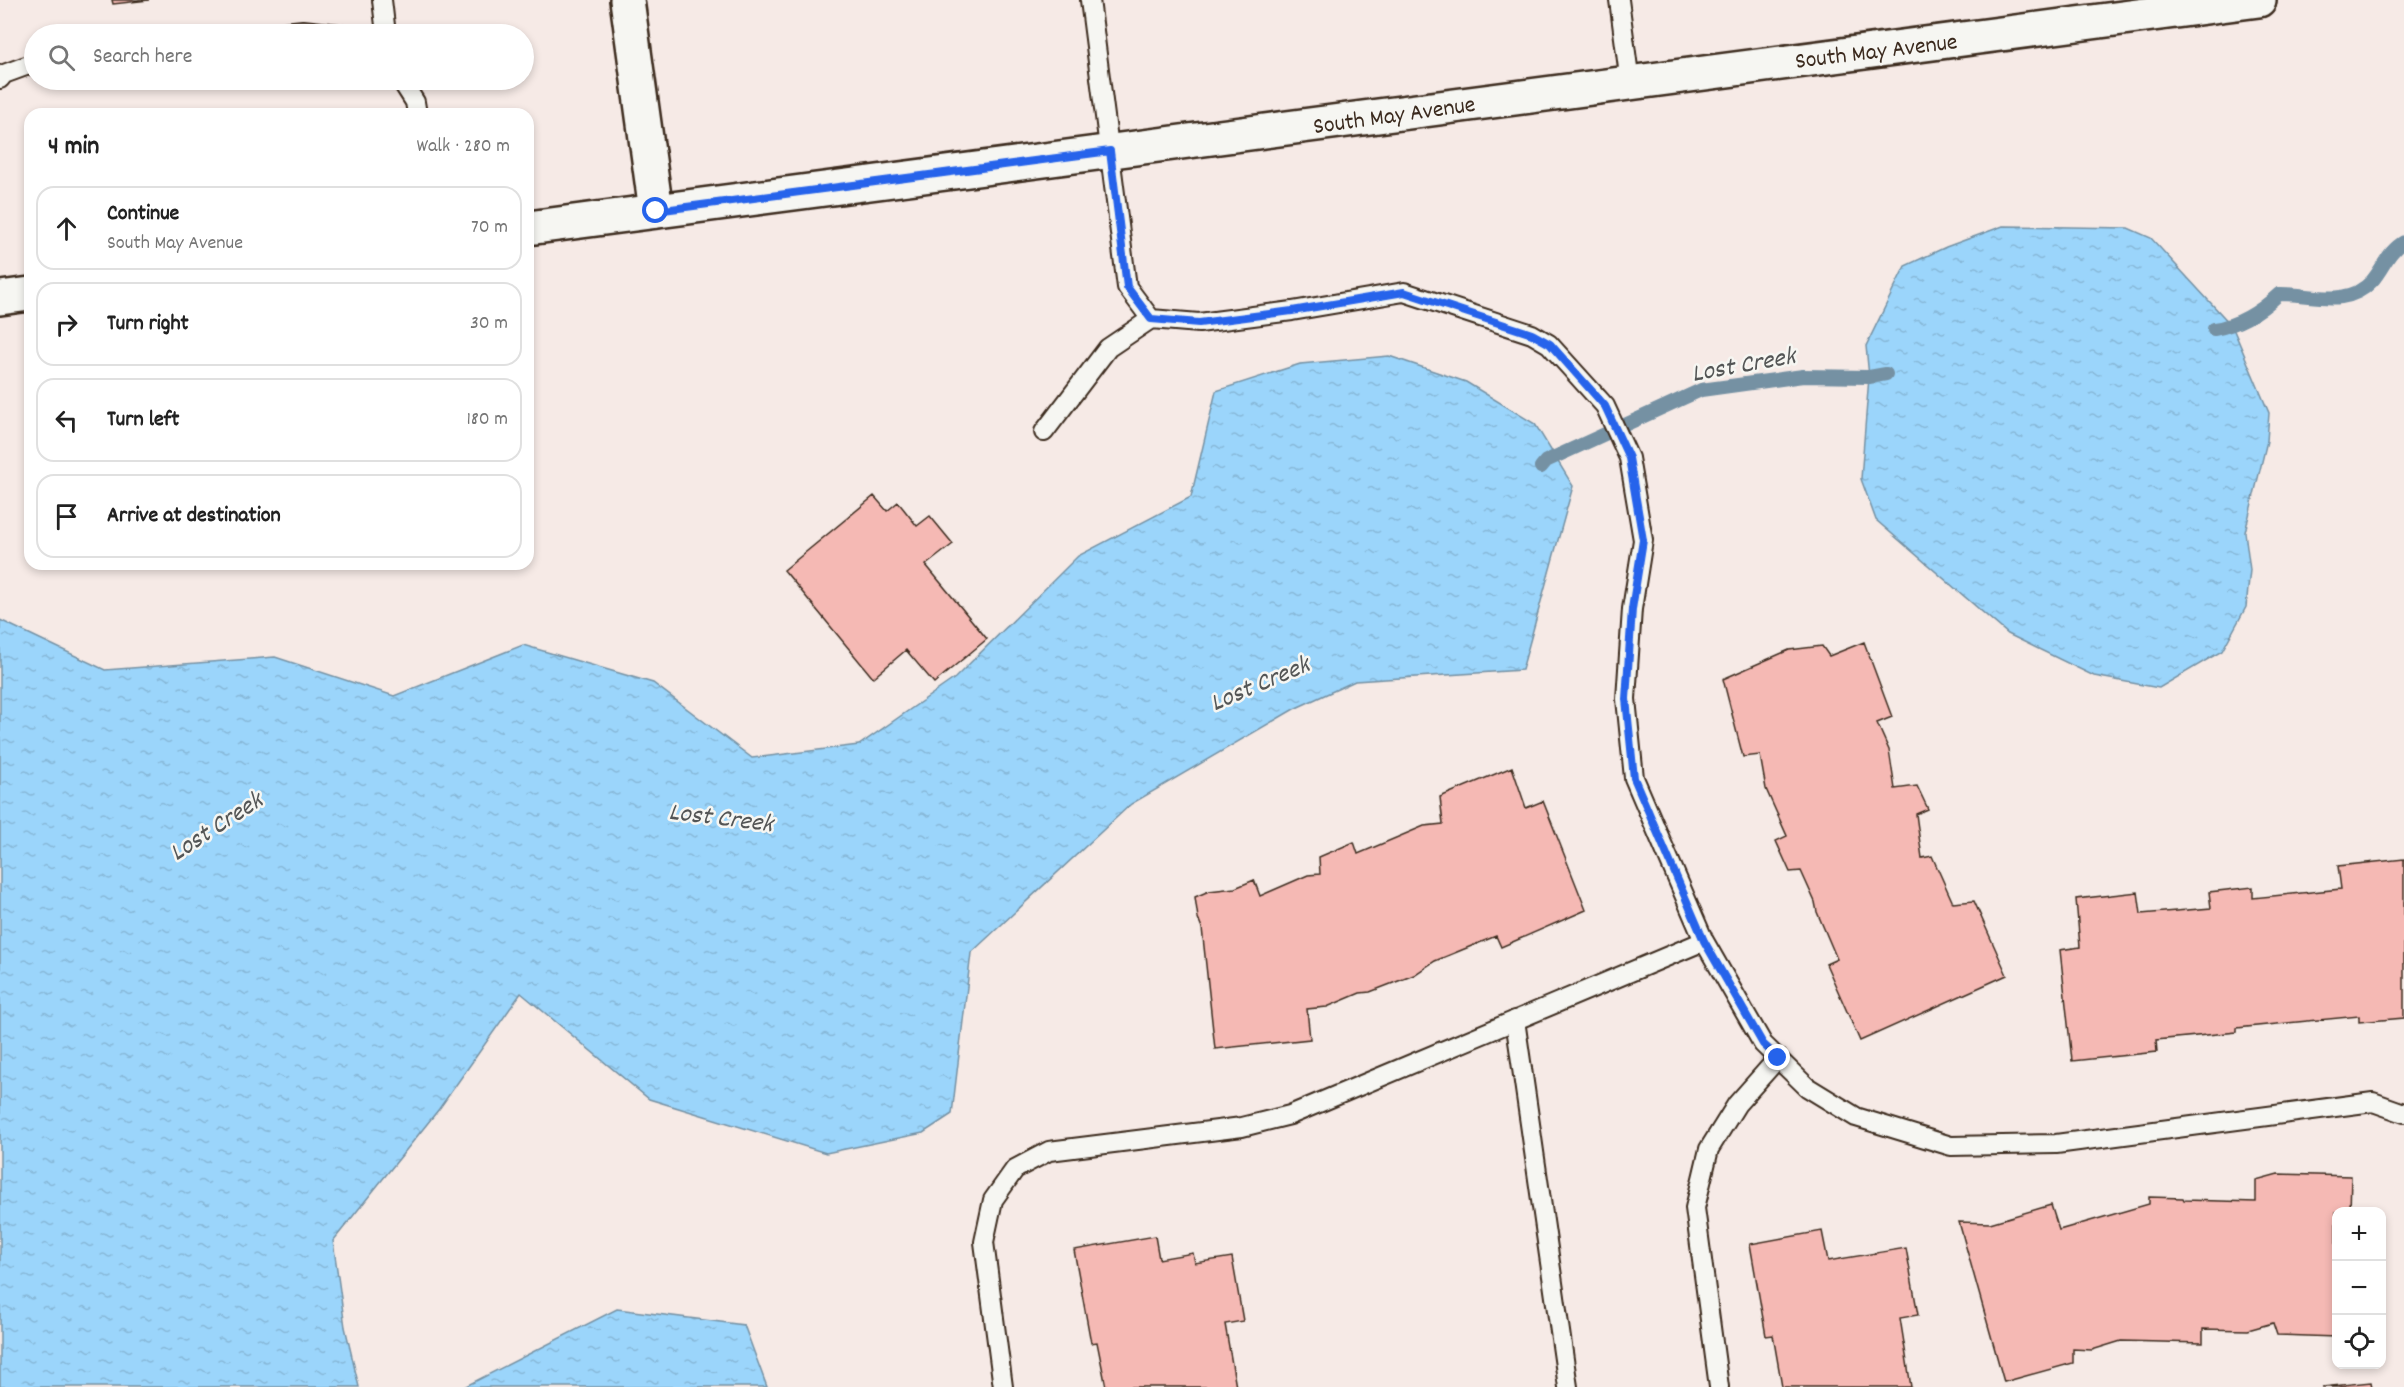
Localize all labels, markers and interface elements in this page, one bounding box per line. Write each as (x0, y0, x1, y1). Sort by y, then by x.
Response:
search box (24, 24, 534, 90)
street label: South May Avenue (1793, 26, 1959, 80)
icon: search (45, 41, 78, 74)
text: Search here (93, 42, 192, 73)
street label: South May Avenue (1311, 89, 1478, 145)
text: 4 min (48, 129, 99, 166)
text: Walk · 280 m (416, 133, 510, 161)
route start (642, 197, 668, 223)
text: Continue (107, 199, 179, 230)
icon: ahead (50, 212, 83, 245)
text: 70 m (471, 214, 508, 242)
text: South May Avenue (107, 230, 243, 258)
icon: right (50, 308, 83, 341)
text: Turn right (107, 309, 189, 340)
text: 30 m (470, 310, 508, 338)
water label: Lost Creek (1689, 339, 1801, 394)
icon: left (50, 404, 83, 437)
text: Turn left (107, 405, 179, 436)
text: 180 m (466, 406, 508, 434)
icon: arrive (50, 500, 83, 533)
text: Arrive at destination (107, 501, 281, 532)
water label: Lost Creek (1205, 647, 1318, 723)
water label: Lost Creek (163, 783, 273, 872)
water label: Lost Creek (666, 795, 777, 845)
route end (1764, 1044, 1790, 1070)
map controls (2332, 1207, 2386, 1369)
button: + (2332, 1207, 2386, 1261)
button: − (2332, 1261, 2386, 1315)
button: locate (2332, 1315, 2386, 1369)

